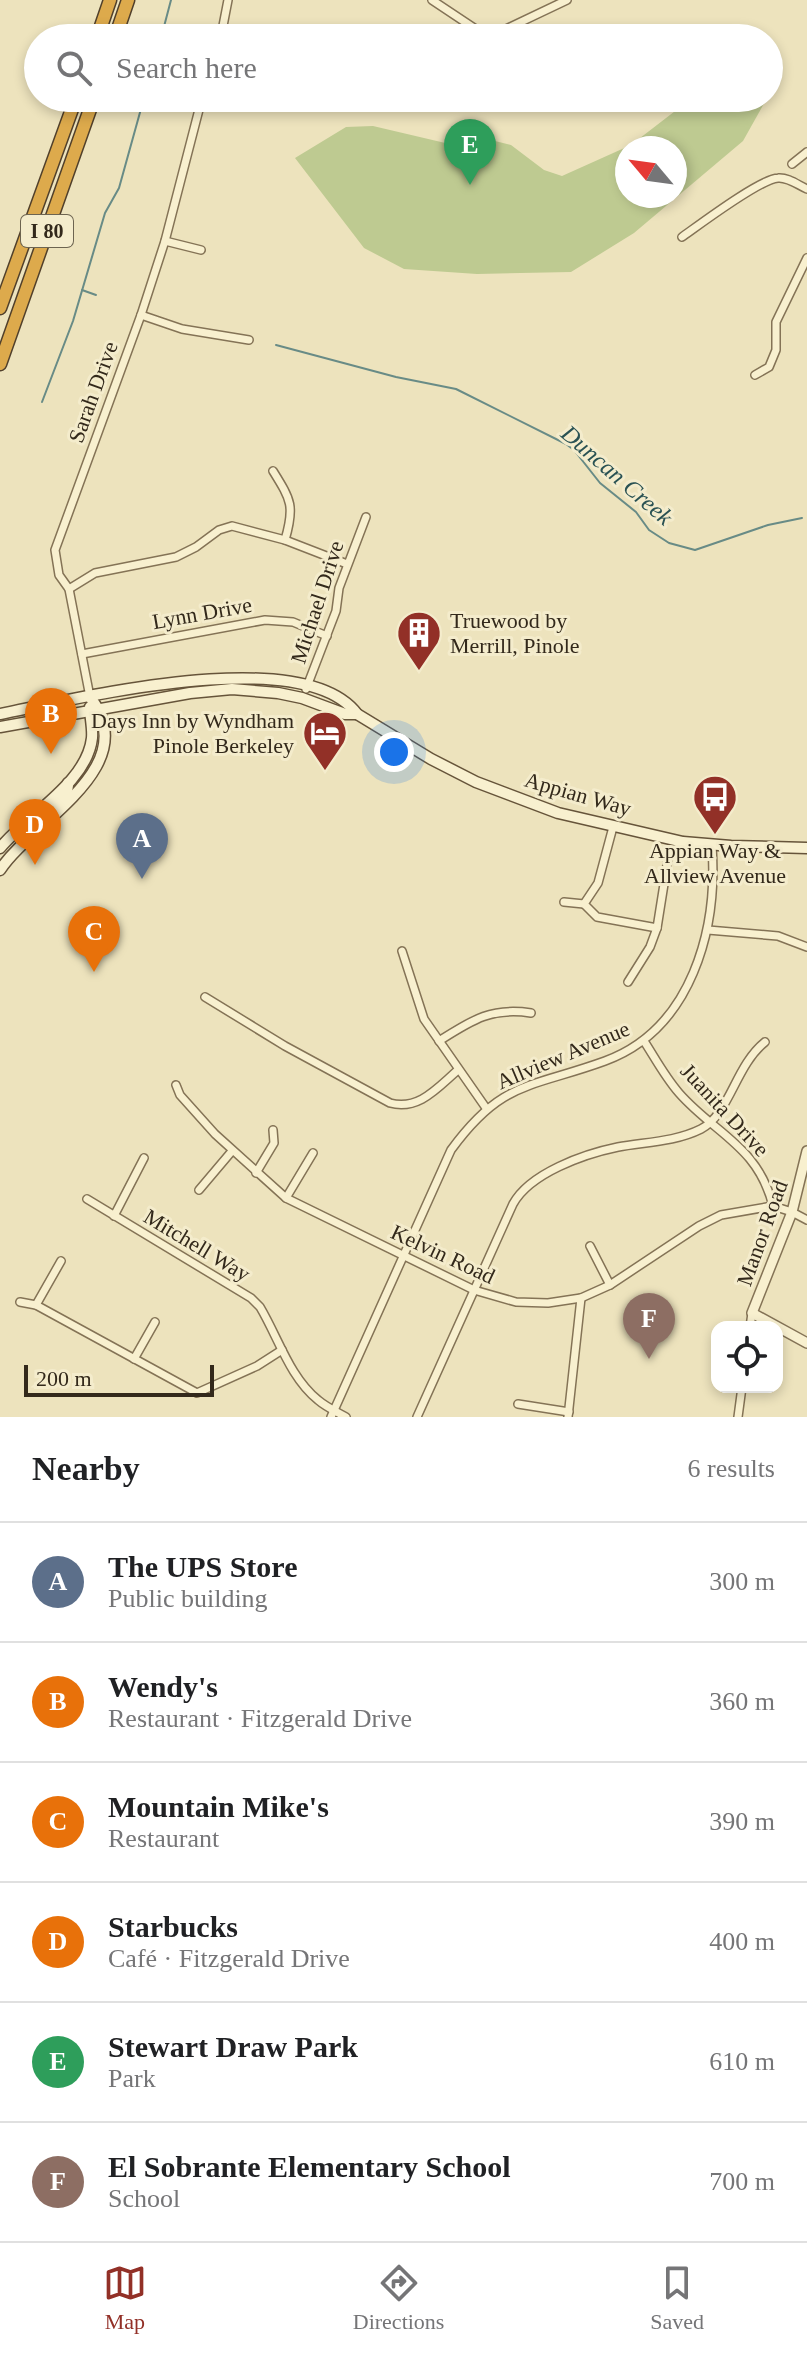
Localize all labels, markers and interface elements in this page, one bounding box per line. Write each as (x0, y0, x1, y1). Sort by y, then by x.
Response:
search box (24, 24, 783, 112)
icon: search (52, 46, 96, 90)
text: Search here (116, 51, 257, 84)
pin: E (444, 119, 496, 185)
north arrow (615, 136, 687, 208)
road number: I 80 (21, 215, 73, 247)
street label: Sarah Drive (63, 338, 123, 446)
water label: Duncan Creek (555, 419, 678, 530)
street label: Michael Drive (285, 537, 349, 667)
street label: Lynn Drive (150, 592, 254, 634)
place label: Truewood by Merrill, Pinole (450, 608, 580, 658)
building icon: Truewood by Merrill, Pinole (395, 609, 443, 672)
pin: B (25, 688, 77, 754)
place label: Days Inn by Wyndham Pinole Berkeley (91, 708, 294, 758)
hotel icon: Days Inn by Wyndham Pinole Berkeley (301, 709, 349, 772)
your location (374, 732, 414, 772)
street label: Appian Way (522, 767, 634, 821)
bus stop icon: Appian Way & Allview Avenue (691, 773, 739, 836)
pin: D (9, 799, 61, 865)
pin: A (116, 813, 168, 879)
place label: Appian Way & Allview Avenue (644, 838, 786, 888)
pin: C (68, 906, 120, 972)
street label: Allview Avenue (493, 1016, 633, 1094)
street label: Juanita Drive (676, 1058, 774, 1162)
street label: Manor Road (731, 1177, 793, 1289)
street label: Mitchell Way (139, 1204, 255, 1286)
street label: Kelvin Road (387, 1219, 499, 1289)
pin: F (623, 1293, 675, 1359)
map controls (711, 1321, 783, 1393)
button: locate (711, 1321, 783, 1393)
scale bar (24, 1361, 214, 1397)
text: 200 m (36, 1366, 92, 1391)
text: Nearby (32, 1450, 140, 1487)
text: 6 results (688, 1454, 775, 1483)
text: The UPS Store (108, 1550, 297, 1583)
text: A (49, 1567, 67, 1596)
text: 300 m (709, 1567, 775, 1596)
text: Public building (108, 1584, 268, 1613)
text: Wendy's (108, 1670, 218, 1703)
text: B (49, 1687, 67, 1716)
text: 360 m (709, 1687, 775, 1716)
text: Restaurant · Fitzgerald Drive (108, 1704, 412, 1733)
text: Mountain Mike's (108, 1790, 329, 1823)
text: C (49, 1807, 67, 1836)
text: 390 m (709, 1807, 775, 1836)
text: Restaurant (108, 1824, 219, 1853)
text: Starbucks (108, 1910, 238, 1943)
text: D (49, 1927, 67, 1956)
text: 400 m (709, 1927, 775, 1956)
text: Café · Fitzgerald Drive (108, 1944, 350, 1973)
text: Stewart Draw Park (108, 2030, 358, 2063)
text: E (49, 2047, 67, 2076)
text: 610 m (709, 2047, 775, 2076)
text: Park (108, 2064, 156, 2093)
text: El Sobrante Elementary School (108, 2150, 511, 2183)
text: F (50, 2167, 66, 2196)
text: 700 m (709, 2167, 775, 2196)
text: School (108, 2184, 180, 2213)
tab: Map (103, 2261, 147, 2335)
tab: Directions (353, 2261, 444, 2335)
tab: Saved (650, 2261, 704, 2335)

